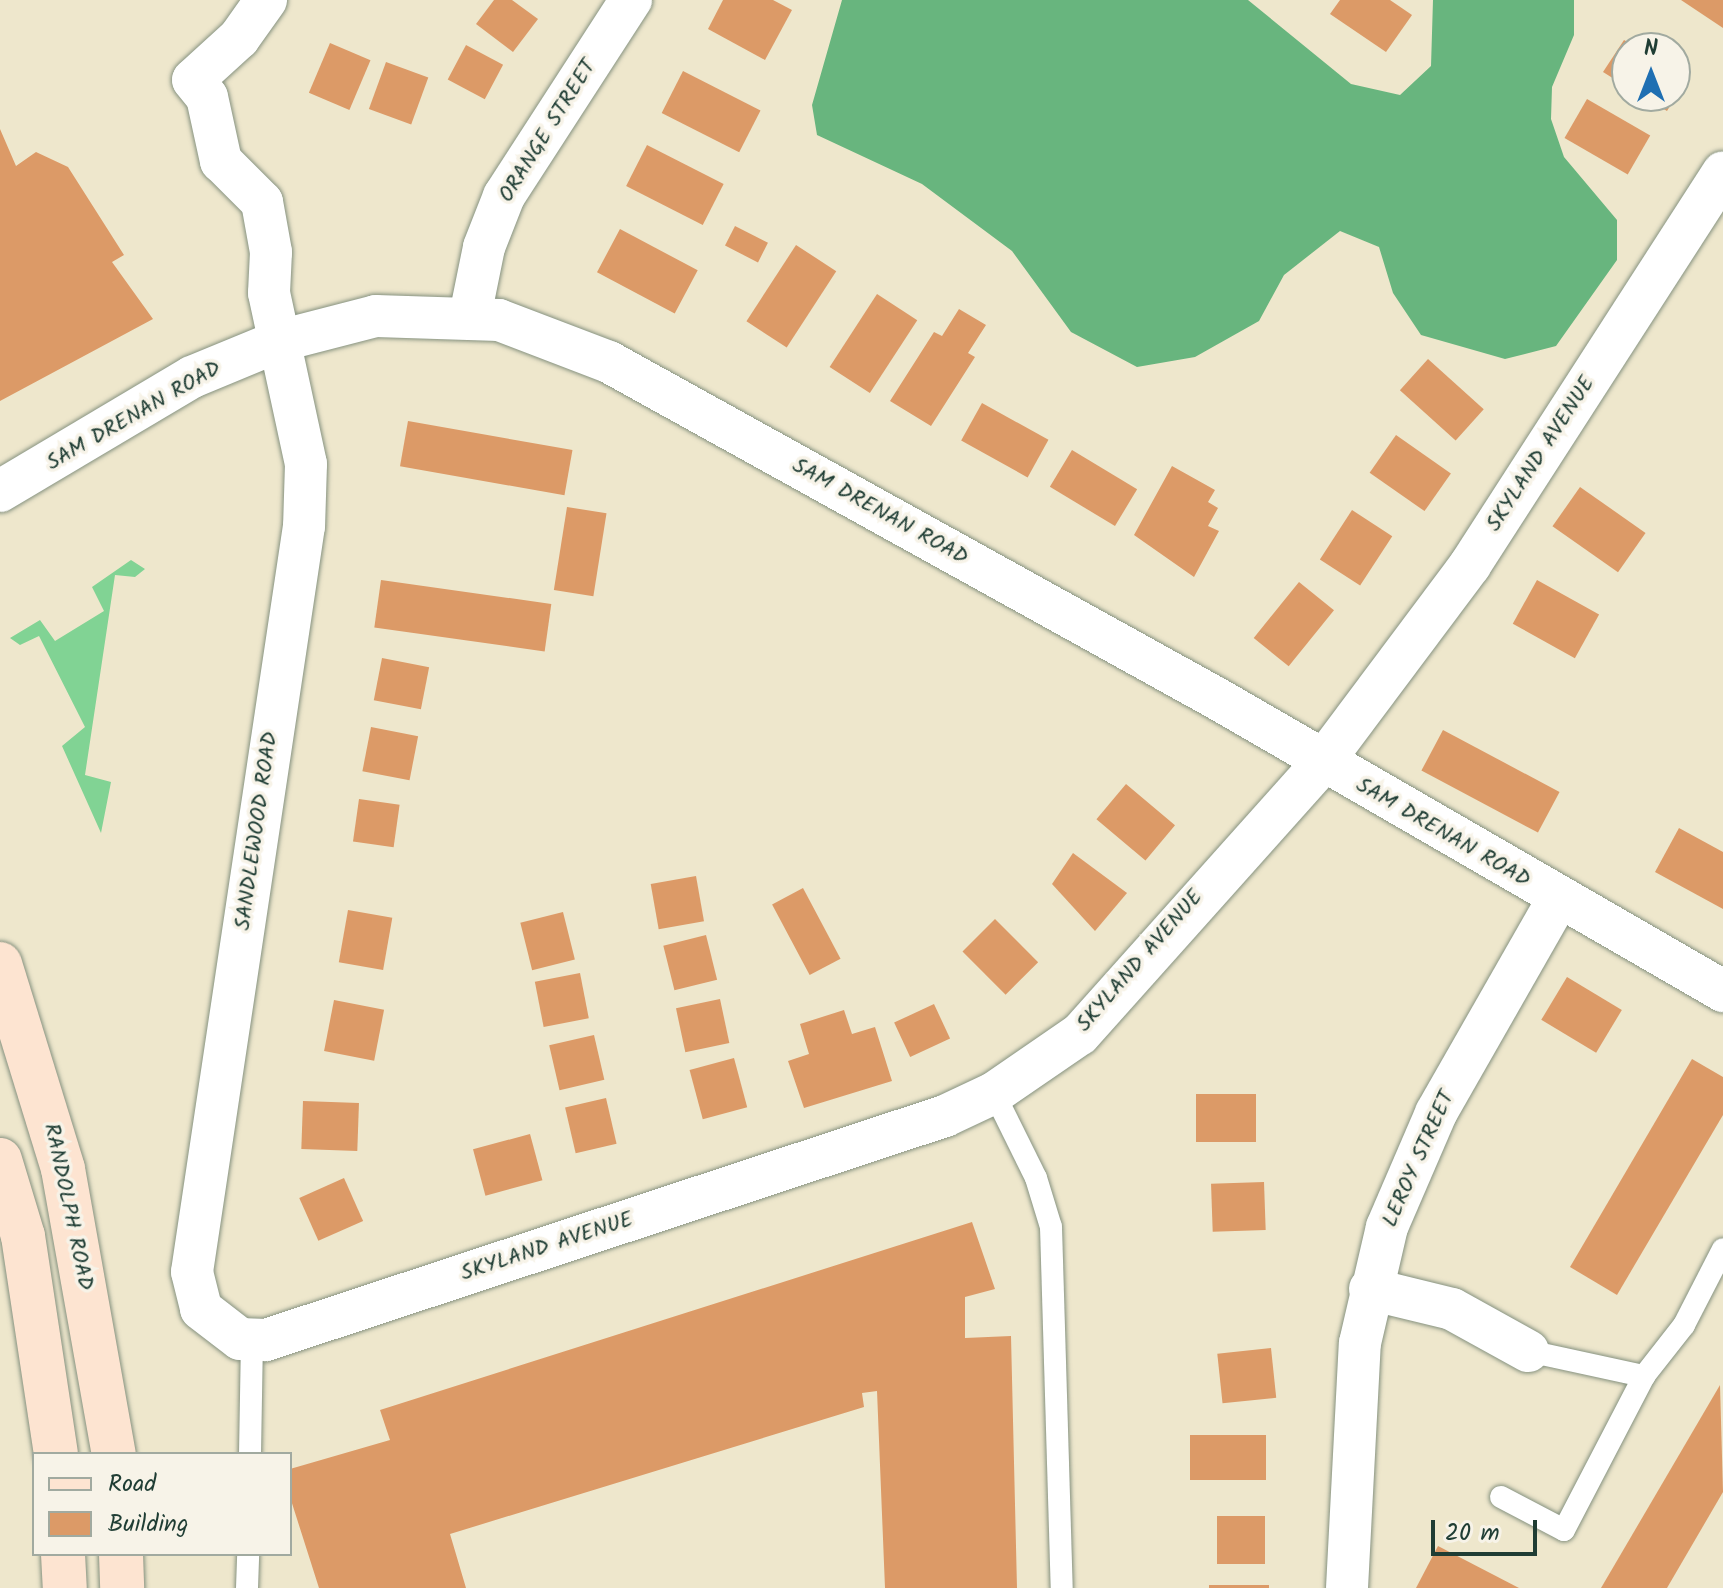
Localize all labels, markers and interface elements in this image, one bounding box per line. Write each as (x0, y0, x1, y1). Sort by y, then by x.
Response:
north arrow (1611, 32, 1691, 112)
text: N (1644, 32, 1658, 67)
street label: ORANGE STREET (493, 55, 603, 207)
street label: SAM DRENAN ROAD (42, 355, 226, 477)
street label: SKYLAND AVENUE (1481, 372, 1601, 536)
street label: SAM DRENAN ROAD (787, 453, 973, 571)
street label: SANDLEWOOD ROAD (230, 730, 284, 932)
street label: SAM DRENAN ROAD (1351, 772, 1535, 894)
street label: SKYLAND AVENUE (1071, 885, 1209, 1037)
street label: LEROY STREET (1377, 1087, 1461, 1231)
street label: RANDOLPH ROAD (37, 1121, 99, 1293)
street label: SKYLAND AVENUE (458, 1207, 636, 1287)
legend (32, 1452, 292, 1556)
text: Road (108, 1465, 156, 1504)
scale bar (1435, 1504, 1541, 1554)
text: Building (108, 1505, 188, 1544)
text: 20 m (1445, 1514, 1500, 1553)

